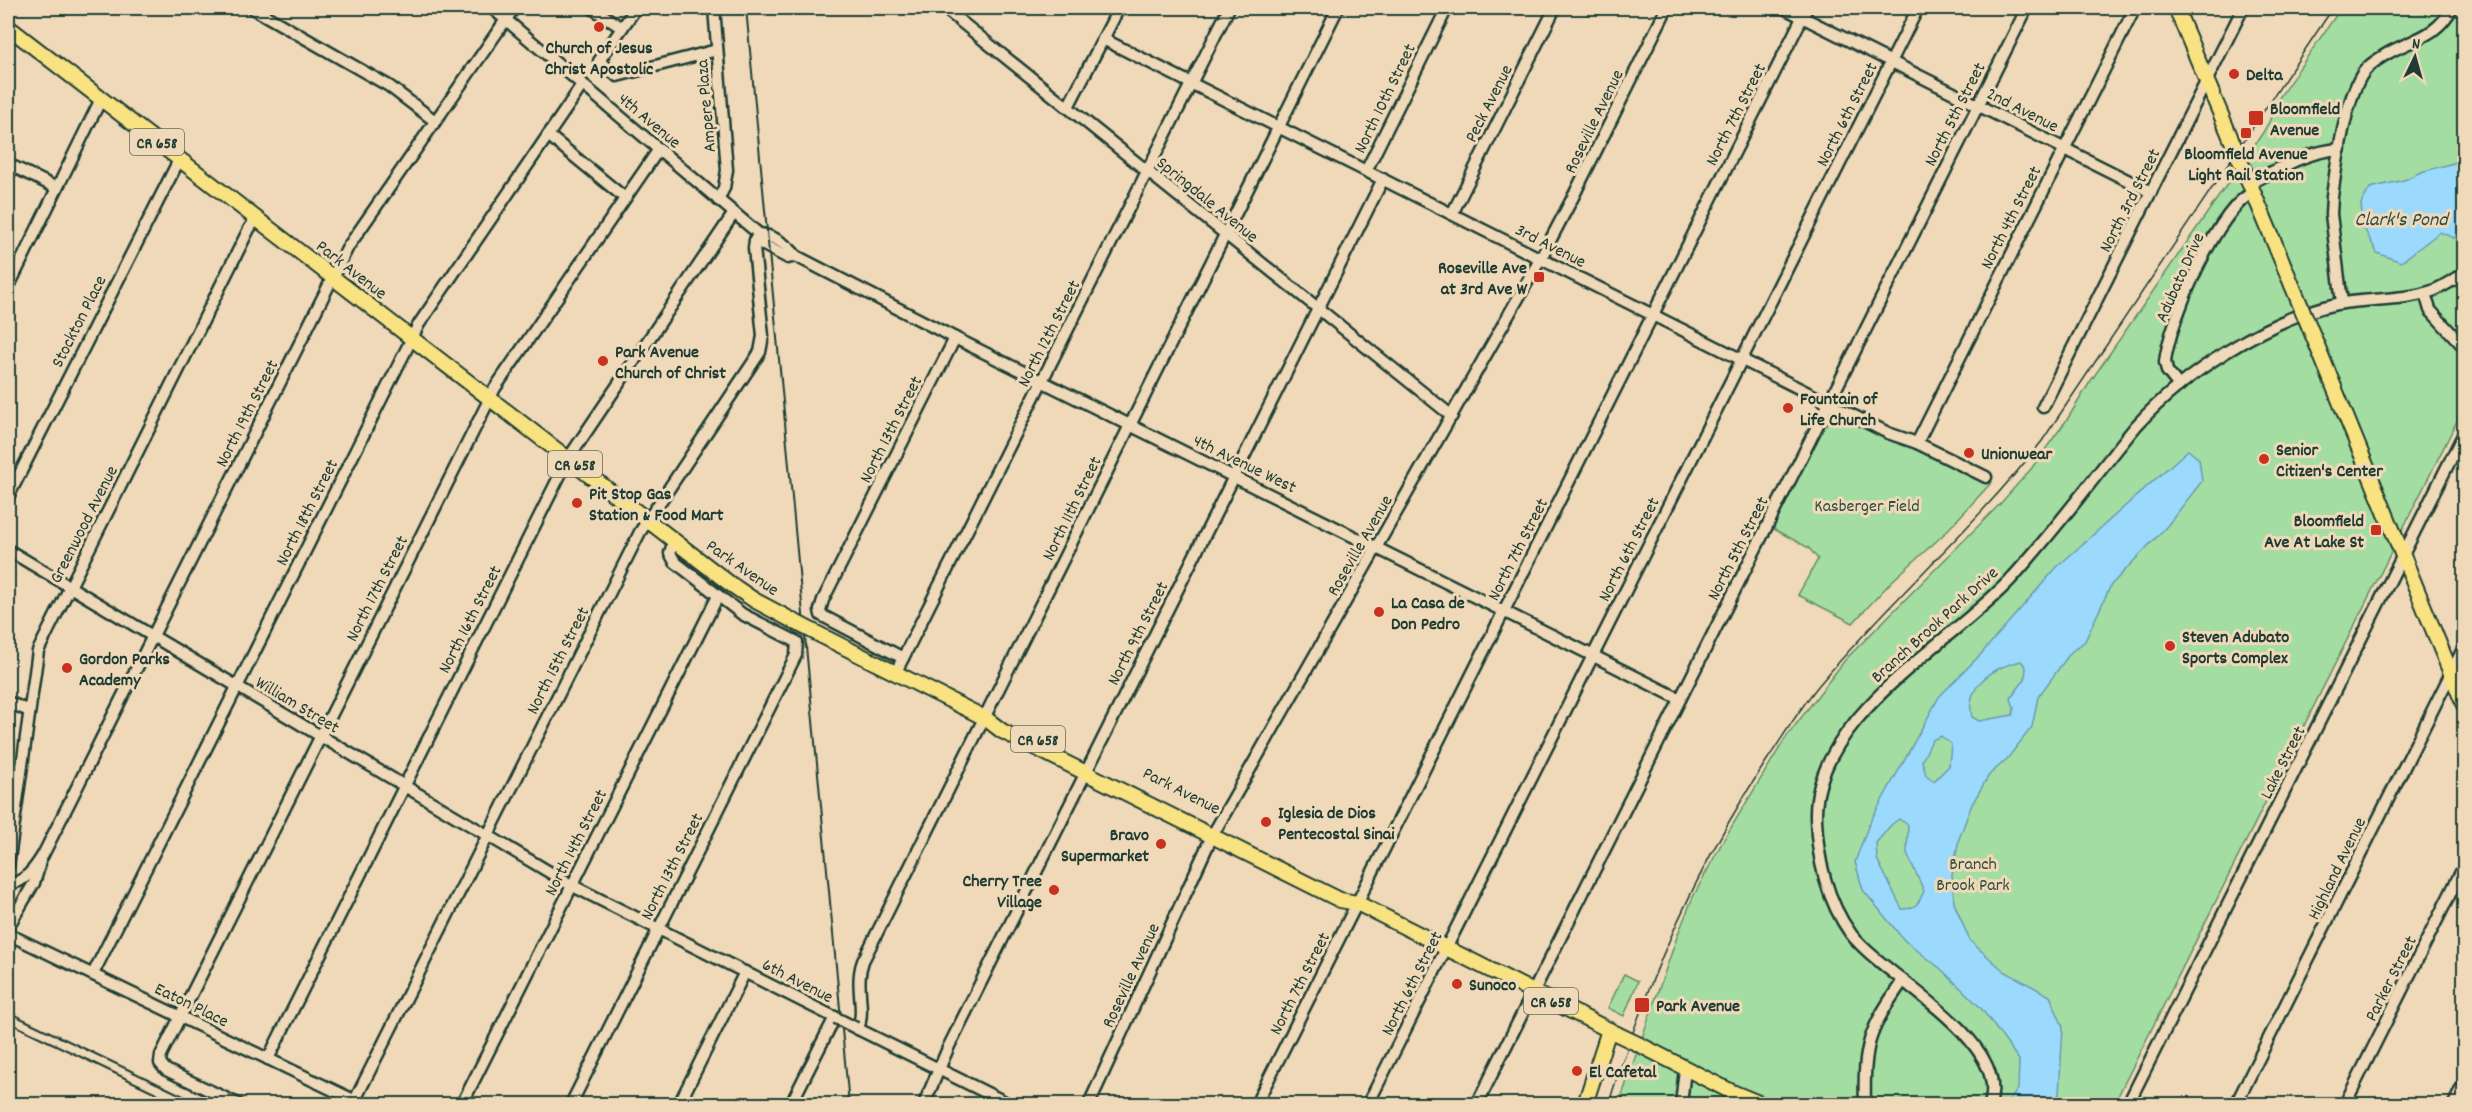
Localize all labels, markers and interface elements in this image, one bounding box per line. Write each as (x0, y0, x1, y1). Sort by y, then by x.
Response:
marker: Church of Jesus Christ Apostolic (592, 20, 606, 34)
north arrow (2385, 27, 2445, 87)
text: N (2411, 33, 2421, 56)
place label: Church of Jesus Christ Apostolic (545, 37, 653, 83)
street label: North 10th Street (1349, 40, 1424, 158)
street label: Ampere Plaza (691, 58, 724, 153)
street label: North 6th Street (1811, 58, 1885, 172)
street label: North 7th Street (1701, 59, 1774, 171)
street label: North 5th Street (1919, 59, 1993, 171)
street label: Peck Avenue (1460, 61, 1520, 147)
place label: Delta (2246, 64, 2283, 89)
street label: Roseville Avenue (1559, 66, 1631, 178)
marker: Delta (2227, 67, 2241, 81)
street label: 2nd Avenue (1981, 82, 2062, 140)
street label: 4th Avenue (611, 88, 685, 156)
place label: Bloomfield Avenue (2270, 98, 2340, 144)
marker: Bloomfield Avenue (2247, 109, 2265, 127)
marker: Bloomfield Avenue Light Rail Station (2239, 126, 2253, 140)
road number: CR 658 (130, 129, 184, 155)
place label: Bloomfield Avenue Light Rail Station (2184, 143, 2308, 189)
street label: North 3rd Street (2094, 145, 2168, 257)
street label: Springdale Avenue (1150, 152, 1263, 250)
street label: North 4th Street (1975, 162, 2049, 274)
water label: Clark's Pond (2354, 207, 2450, 235)
street label: 3rd Avenue (1510, 219, 1590, 276)
street label: Adubato Drive (2150, 229, 2212, 327)
street label: Park Avenue (310, 235, 391, 307)
place label: Roseville Ave at 3rd Ave W (1438, 257, 1528, 303)
marker: Roseville Ave at 3rd Ave W (1532, 270, 1546, 284)
street label: Stockton Place (46, 272, 114, 373)
street label: North 12th Street (1012, 276, 1088, 392)
place label: Park Avenue Church of Christ (615, 341, 726, 387)
marker: Park Avenue Church of Christ (596, 354, 610, 368)
street label: North 19th Street (210, 356, 286, 472)
street label: North 13th Street (854, 372, 930, 488)
place label: Fountain of Life Church (1800, 388, 1879, 434)
marker: Fountain of Life Church (1781, 401, 1795, 415)
street label: 4th Avenue West (1188, 429, 1300, 501)
place label: Senior Citizen's Center (2276, 439, 2383, 485)
place label: Unionwear (1981, 443, 2053, 468)
marker: Unionwear (1962, 446, 1976, 460)
road number: CR 658 (548, 451, 602, 477)
street label: North 11th Street (1037, 452, 1109, 565)
marker: Senior Citizen's Center (2257, 452, 2271, 466)
street label: North 18th Street (271, 455, 346, 571)
street label: Greenwood Avenue (45, 462, 126, 588)
place label: Pit Stop Gas Station & Food Mart (589, 483, 724, 529)
street label: Roseville Avenue (1322, 491, 1400, 601)
street label: North 6th Street (1593, 493, 1667, 607)
street label: North 5th Street (1702, 493, 1776, 605)
street label: North 7th Street (1483, 494, 1556, 606)
park label: Kasberger Field (1814, 495, 1920, 520)
marker: Pit Stop Gas Station & Food Mart (570, 496, 584, 510)
place label: Bloomfield Ave At Lake St (2264, 510, 2364, 556)
marker: Bloomfield Ave At Lake St (2369, 523, 2383, 537)
street label: North 17th Street (341, 531, 416, 647)
street label: Park Avenue (700, 535, 783, 603)
street label: North 16th Street (433, 562, 509, 678)
street label: Branch Brook Park Drive (1866, 562, 2005, 690)
street label: North 9th Street (1102, 578, 1176, 690)
place label: La Casa de Don Pedro (1391, 592, 1465, 638)
street label: North 15th Street (521, 603, 597, 719)
marker: La Casa de Don Pedro (1372, 605, 1386, 619)
place label: Steven Adubato Sports Complex (2182, 626, 2289, 672)
marker: Steven Adubato Sports Complex (2163, 639, 2177, 653)
place label: Gordon Parks Academy (79, 648, 170, 694)
marker: Gordon Parks Academy (60, 661, 74, 675)
street label: William Street (250, 671, 344, 741)
street label: Lake Street (2255, 722, 2313, 804)
road number: CR 658 (1011, 726, 1065, 752)
street label: Park Avenue (1138, 762, 1224, 822)
street label: North 14th Street (540, 785, 615, 901)
place label: Iglesia de Dios Pentecostal Sinai (1278, 802, 1395, 848)
street label: North 13th Street (635, 809, 711, 925)
street label: Highland Avenue (2303, 813, 2374, 925)
marker: Iglesia de Dios Pentecostal Sinai (1259, 815, 1273, 829)
place label: Bravo Supermarket (1061, 824, 1149, 870)
marker: Bravo Supermarket (1154, 837, 1168, 851)
park label: Branch Brook Park (1936, 853, 2010, 899)
place label: Cherry Tree Village (962, 870, 1042, 916)
marker: Cherry Tree Village (1047, 883, 1061, 897)
street label: Roseville Avenue (1097, 920, 1167, 1033)
street label: North 6th Street (1376, 927, 1450, 1041)
street label: North 7th Street (1265, 928, 1338, 1040)
street label: Parker Street (2360, 932, 2425, 1026)
street label: 6th Avenue (757, 954, 837, 1011)
place label: Sunoco (1469, 974, 1516, 999)
marker: Sunoco (1450, 977, 1464, 991)
street label: Eaton Place (150, 978, 232, 1035)
road number: CR 658 (1524, 988, 1578, 1014)
place label: Park Avenue (1656, 995, 1740, 1020)
marker: Park Avenue (1633, 996, 1651, 1014)
place label: El Cafetal (1589, 1061, 1657, 1086)
marker: El Cafetal (1570, 1064, 1584, 1078)

